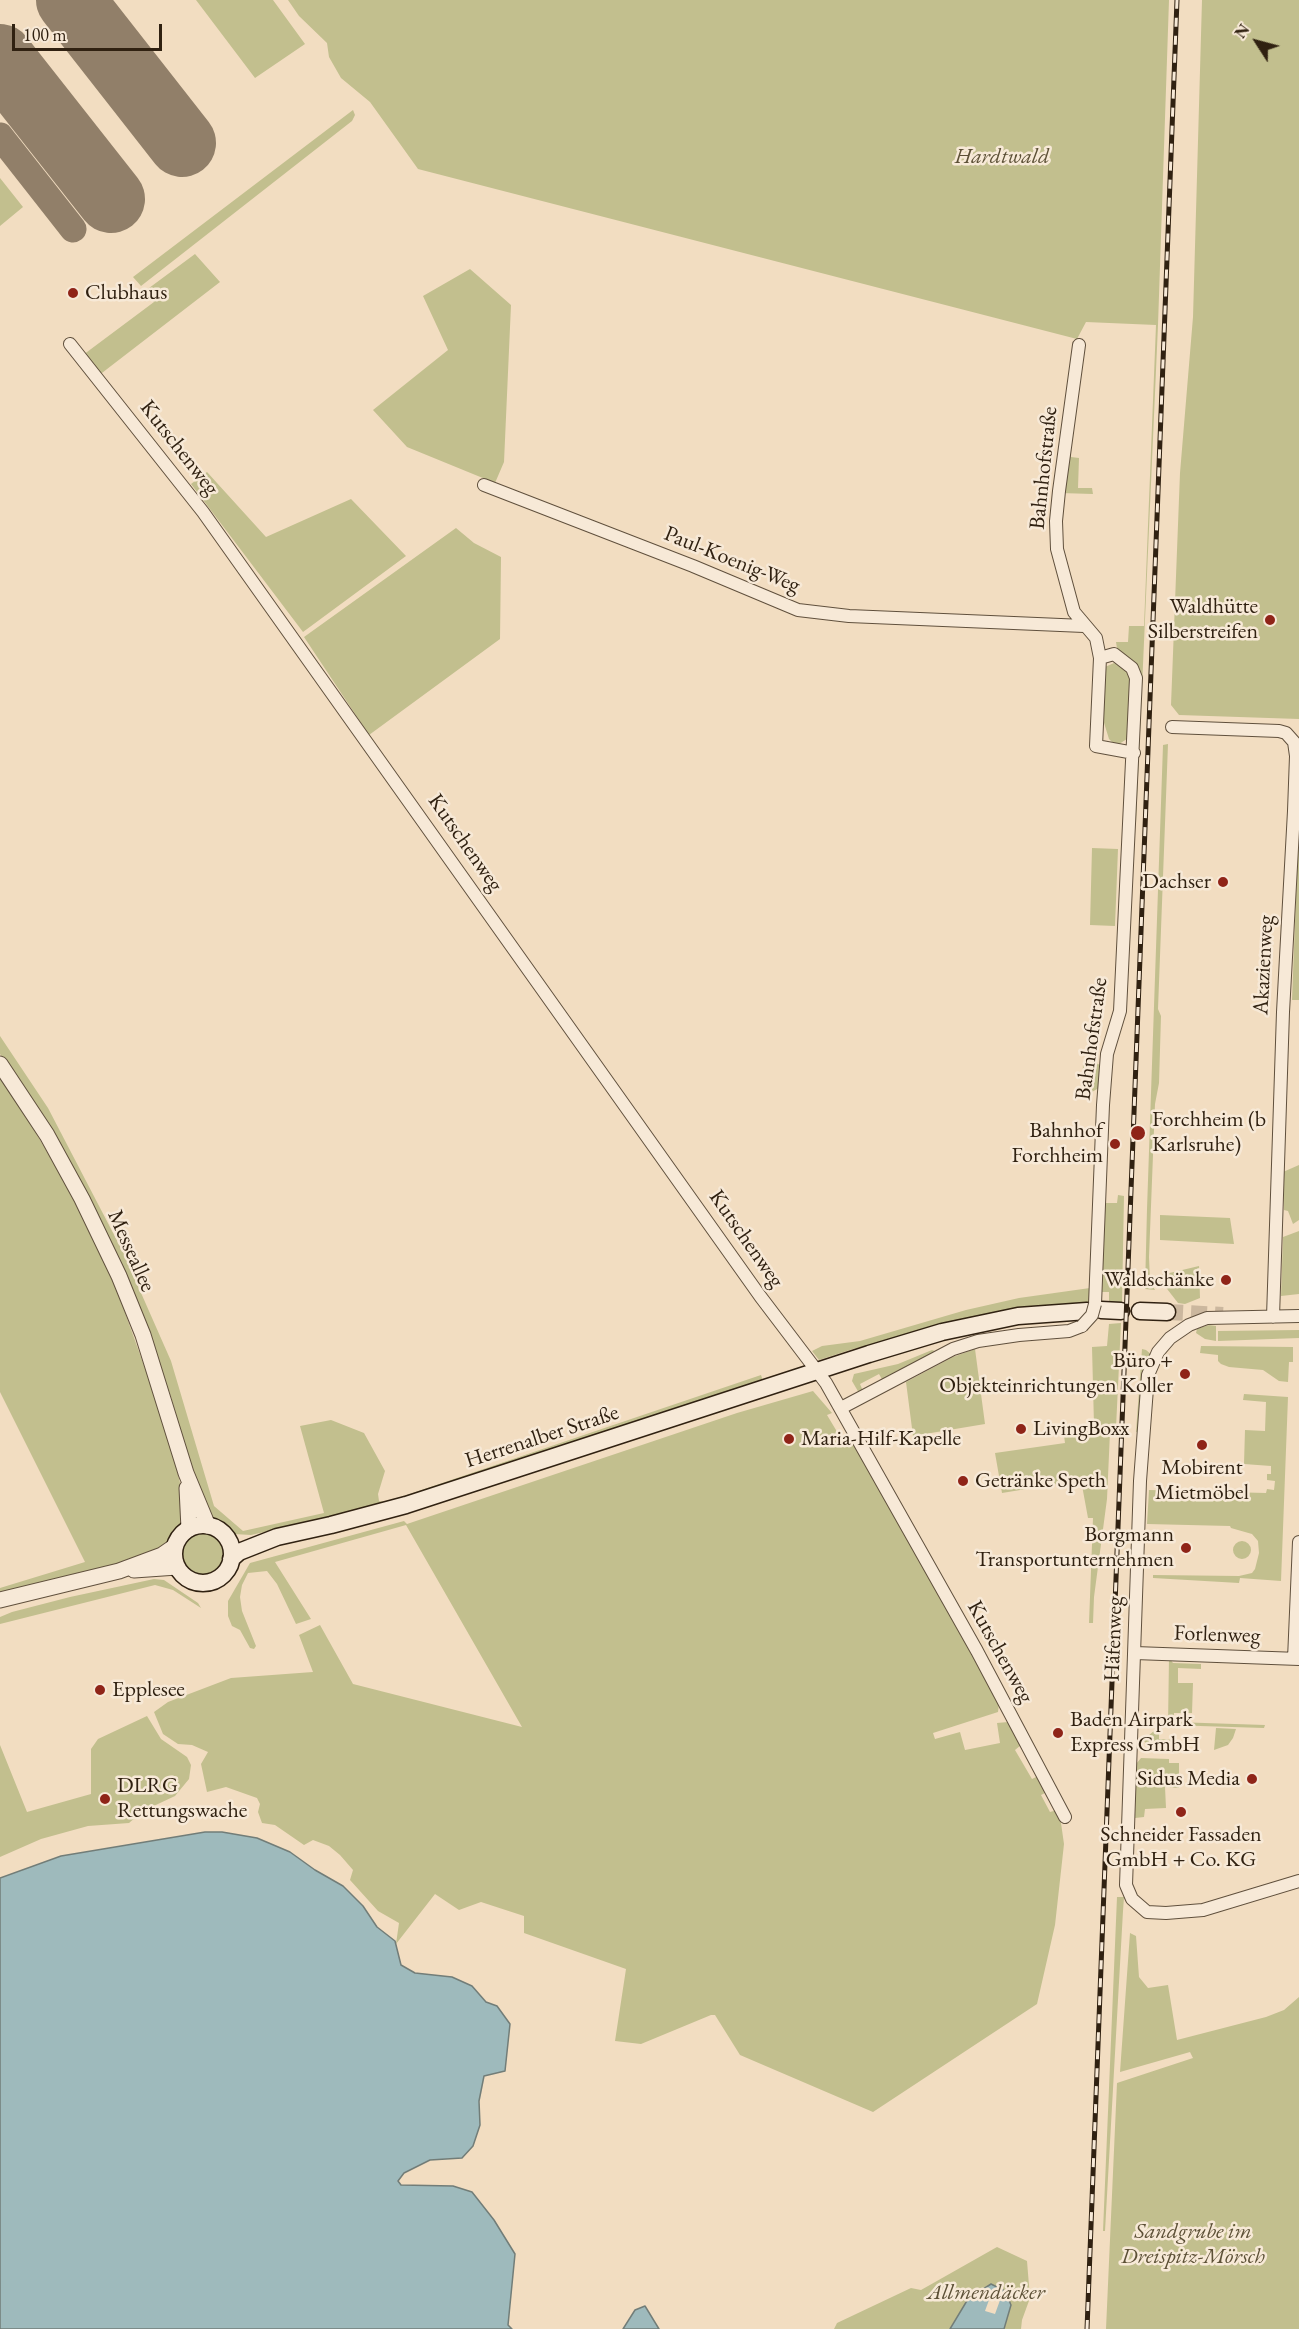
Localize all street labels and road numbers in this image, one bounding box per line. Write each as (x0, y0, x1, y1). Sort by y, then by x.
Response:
street label: Kutschenweg (134, 395, 224, 501)
street label: Bahnhofstraße (1024, 405, 1064, 531)
street label: Paul-Koenig-Weg (660, 521, 804, 599)
street label: Kutschenweg (422, 789, 508, 897)
street label: Akazienweg (1248, 914, 1280, 1016)
street label: Bahnhofstraße (1070, 976, 1114, 1102)
street label: Kutschenweg (703, 1185, 789, 1293)
street label: Messeallee (101, 1206, 161, 1296)
street label: Herrenalber Straße (462, 1400, 622, 1474)
street label: Kutschenweg (961, 1596, 1039, 1708)
street label: Häfenweg (1099, 1596, 1129, 1682)
street label: Forlenweg (1173, 1620, 1261, 1650)

